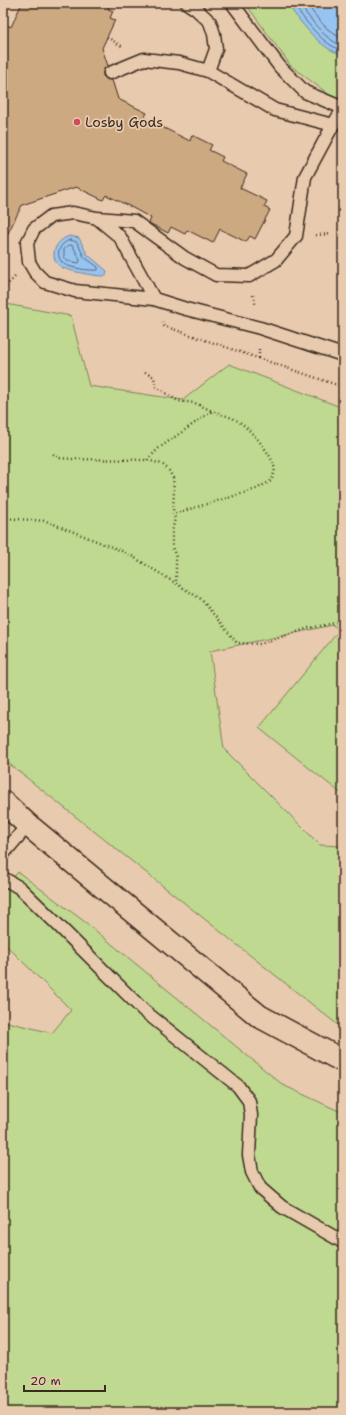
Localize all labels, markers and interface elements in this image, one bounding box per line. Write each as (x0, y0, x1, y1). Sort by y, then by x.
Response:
place label: Losby Gods (85, 113, 163, 131)
marker: Losby Gods (72, 117, 82, 127)
scale bar (24, 1367, 105, 1393)
text: 20 m (30, 1373, 61, 1389)

